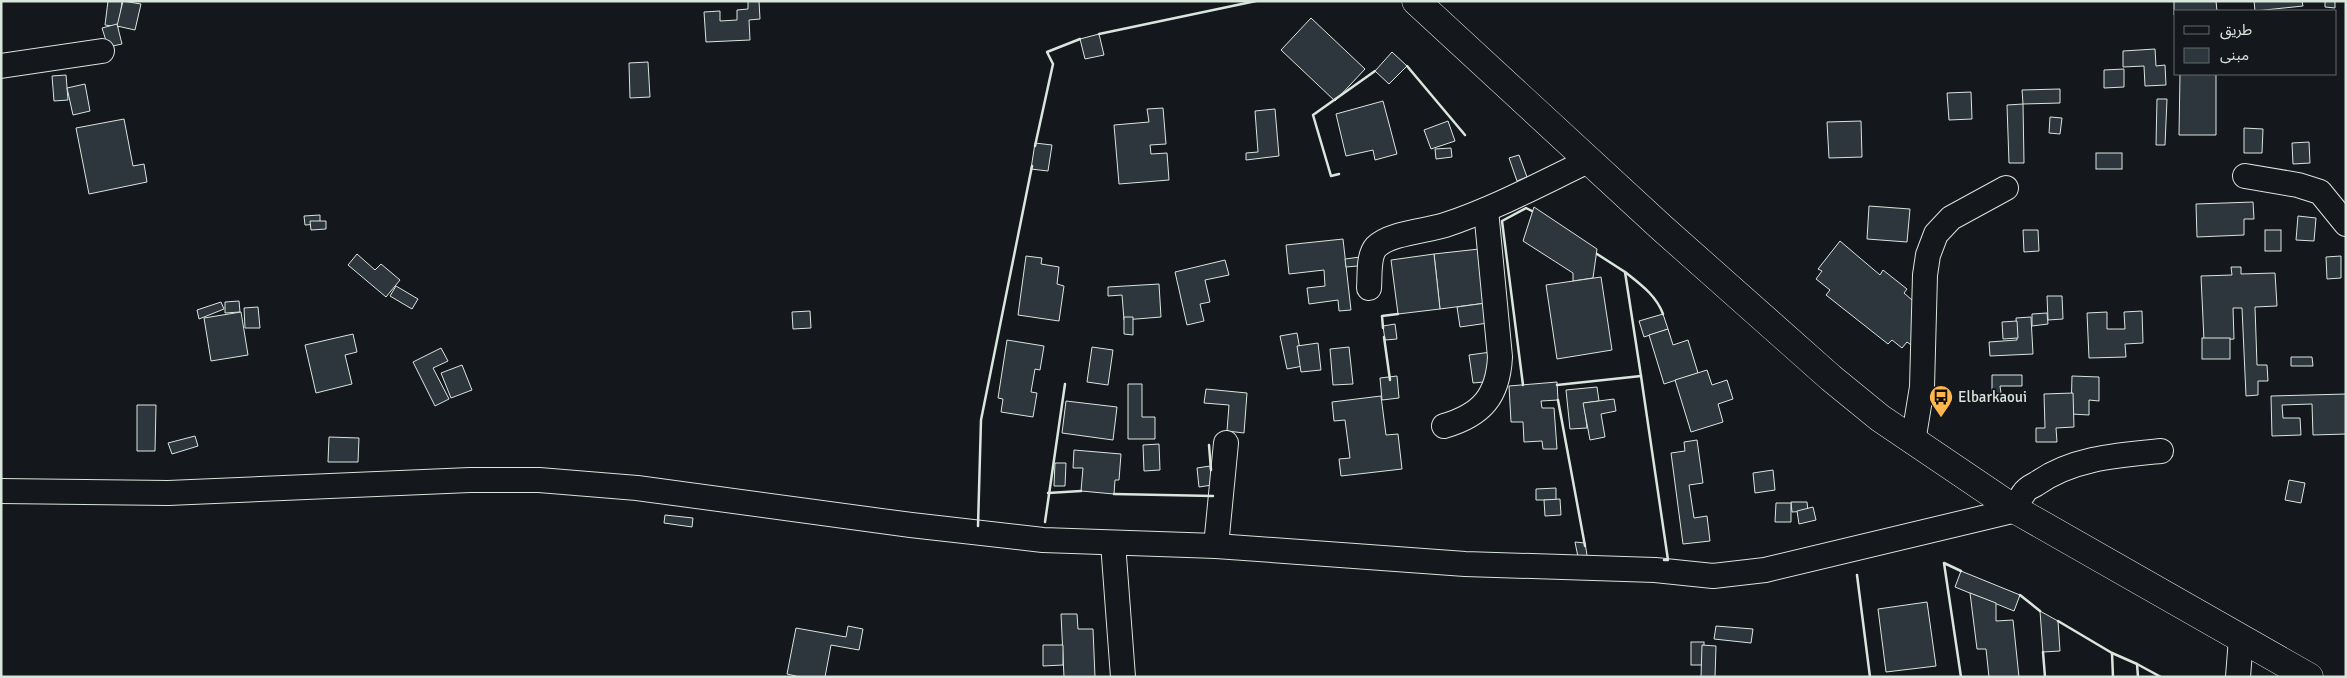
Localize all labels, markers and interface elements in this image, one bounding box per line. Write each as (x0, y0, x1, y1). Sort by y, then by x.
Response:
legend (2174, 10, 2337, 75)
text: طريق (2220, 21, 2252, 40)
text: مبنى (2220, 46, 2249, 64)
bus stop icon: Elbarkaoui (1928, 384, 1954, 418)
place label: Elbarkaoui (1958, 388, 2027, 406)

